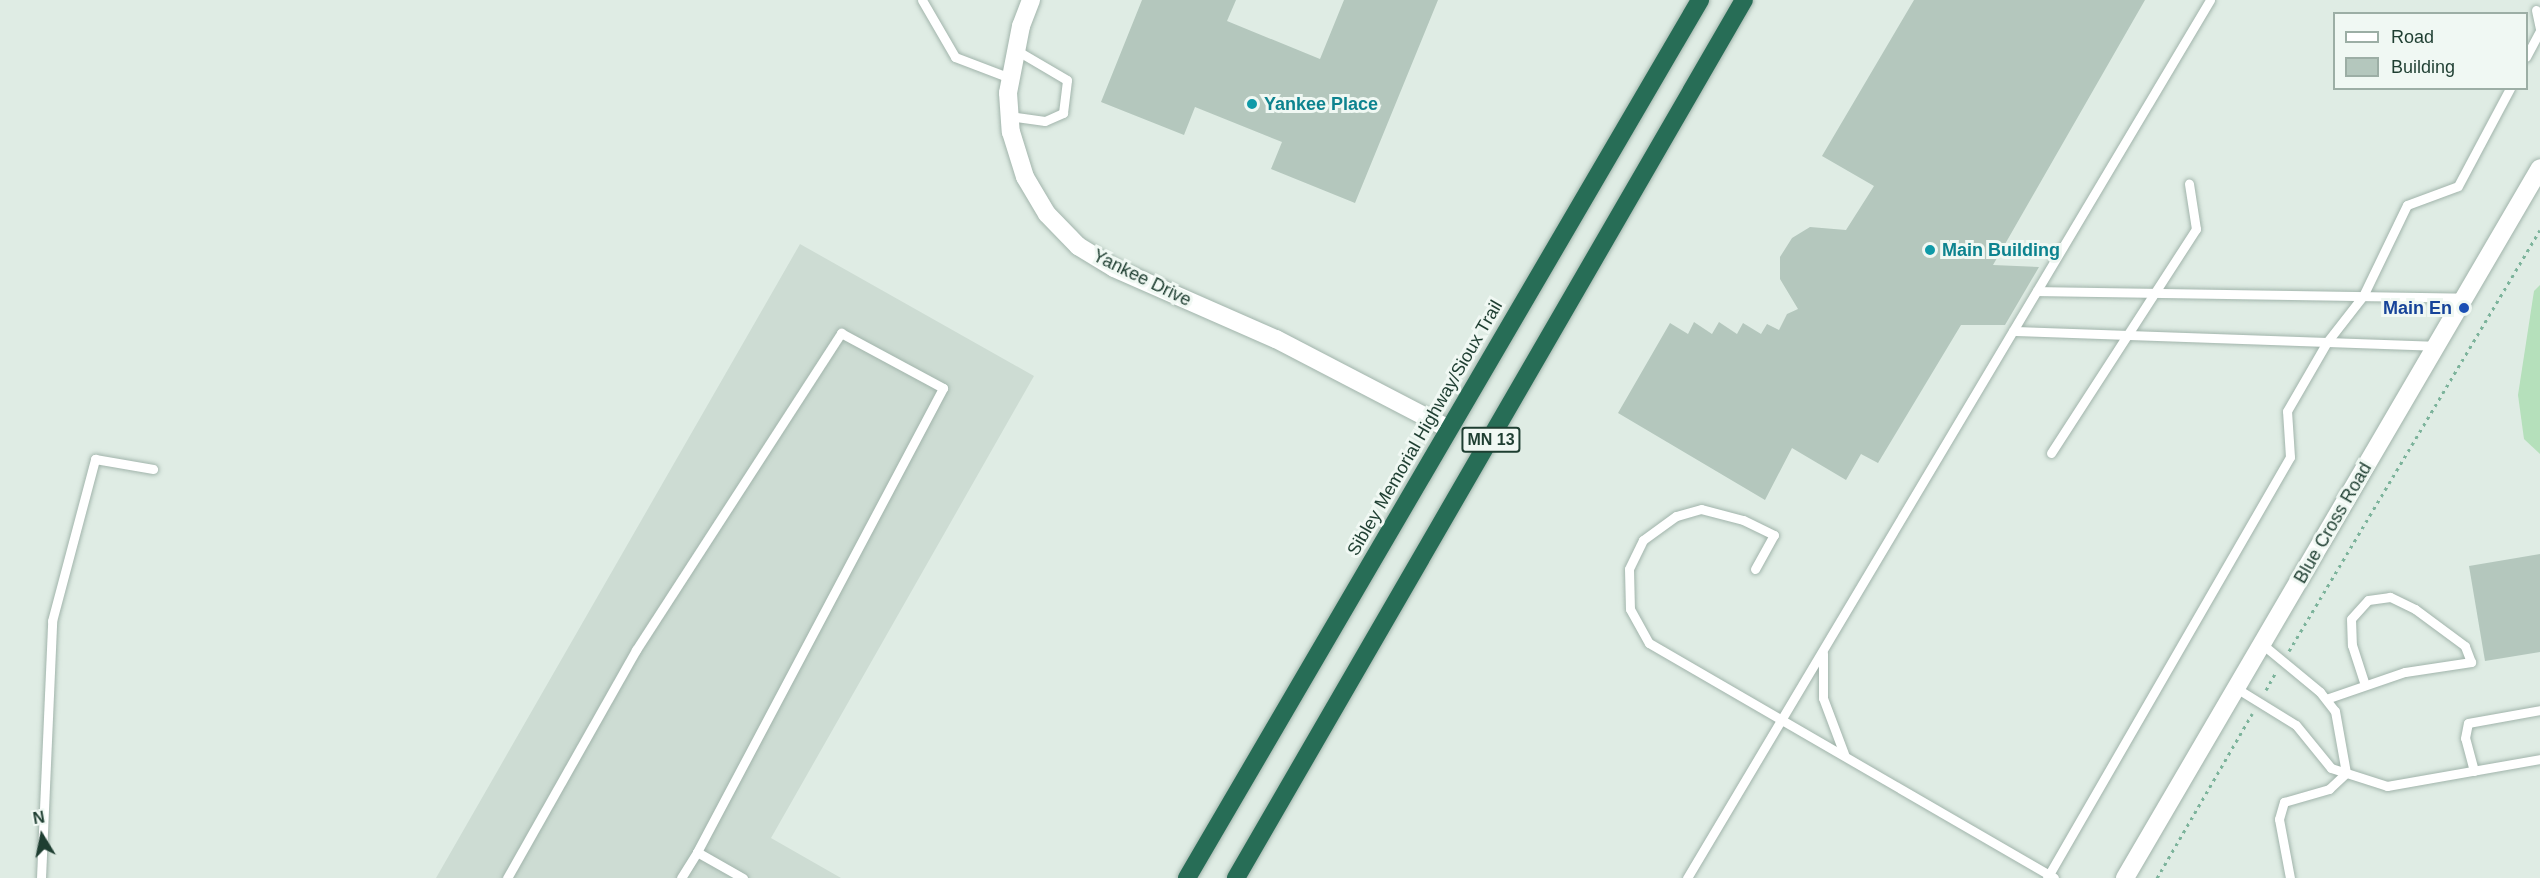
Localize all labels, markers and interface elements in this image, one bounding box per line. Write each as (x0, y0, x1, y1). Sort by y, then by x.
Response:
legend (2333, 12, 2528, 90)
text: Road (2391, 27, 2434, 47)
text: Building (2391, 57, 2455, 77)
place label: Yankee Place (1264, 93, 1378, 115)
marker: Yankee Place (1245, 97, 1259, 111)
place label: Main Building (1942, 239, 2060, 261)
marker: Main Building (1923, 243, 1937, 257)
street label: Yankee Drive (1089, 245, 1195, 311)
street label: Sibley Memorial Highway/Sioux Trail (1343, 296, 1507, 560)
place label: Main En (2383, 297, 2452, 319)
marker: Main En (2457, 301, 2471, 315)
road number: MN 13 (1461, 427, 1521, 453)
street label: Blue Cross Road (2290, 459, 2376, 587)
north arrow (12, 806, 72, 866)
text: N (32, 808, 46, 827)

